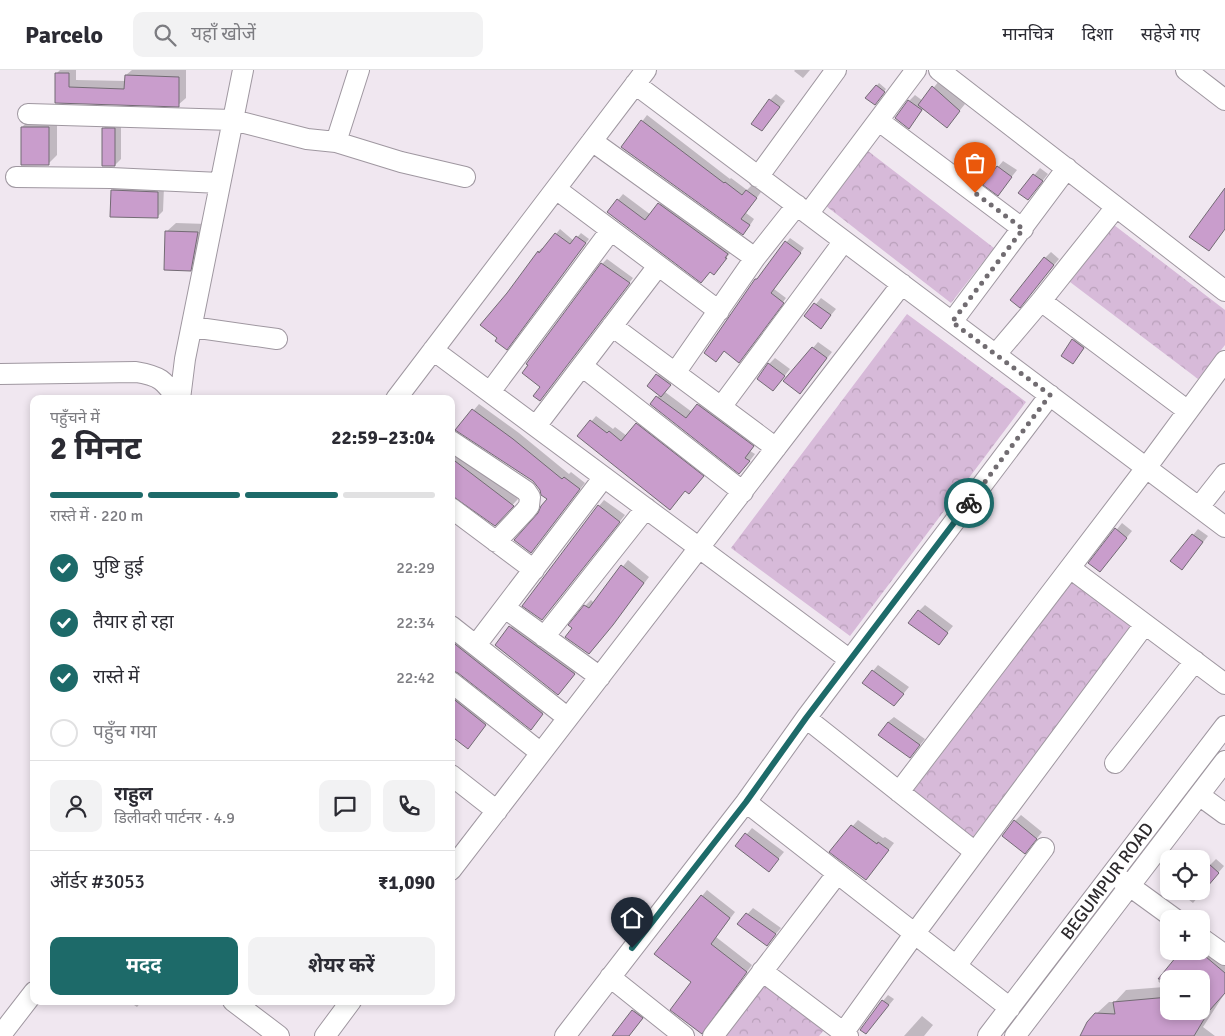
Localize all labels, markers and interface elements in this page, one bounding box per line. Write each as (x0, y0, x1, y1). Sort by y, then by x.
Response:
search box (133, 12, 483, 57)
text: Parcelo (25, 20, 103, 50)
icon: search (151, 21, 179, 49)
text: यहाँ खोजें (191, 22, 256, 46)
text: मानचित्र (1002, 23, 1054, 45)
text: दिशा (1082, 23, 1113, 45)
text: सहेजे गए (1141, 23, 1200, 45)
pin (954, 142, 996, 193)
icon: bag (961, 149, 989, 177)
text: पहुँचने में (50, 408, 100, 428)
text: 22:59–23:04 (331, 426, 435, 450)
text: 2 मिनट (50, 429, 142, 468)
courier (944, 478, 994, 528)
icon: bike (955, 489, 983, 517)
text: रास्ते में · 220 m (50, 506, 143, 526)
icon: check (50, 554, 78, 582)
text: पुष्टि हुई (93, 555, 143, 579)
text: 22:29 (396, 558, 435, 578)
icon: check (50, 609, 78, 637)
text: तैयार हो रहा (93, 610, 174, 634)
text: 22:34 (396, 613, 435, 633)
icon: check (50, 664, 78, 692)
text: रास्ते में (93, 665, 139, 689)
text: 22:42 (396, 668, 435, 688)
text: पहुँच गया (93, 720, 157, 744)
button: person (50, 780, 102, 832)
button: chat (319, 780, 371, 832)
button: phone (383, 780, 435, 832)
text: राहुल (114, 782, 153, 806)
text: डिलीवरी पार्टनर · 4.9 (114, 808, 235, 828)
street label: BEGUMPUR ROAD (1056, 818, 1158, 944)
map controls (1160, 850, 1210, 1020)
button: locate (1160, 850, 1210, 900)
text: ऑर्डर #3053 (50, 870, 145, 894)
text: ₹1,090 (378, 871, 435, 895)
pin (611, 897, 653, 948)
icon: home (618, 904, 646, 932)
button: + (1160, 910, 1210, 960)
button: मदद (50, 937, 238, 995)
button: शेयर करें (248, 937, 435, 995)
button: − (1160, 970, 1210, 1020)

